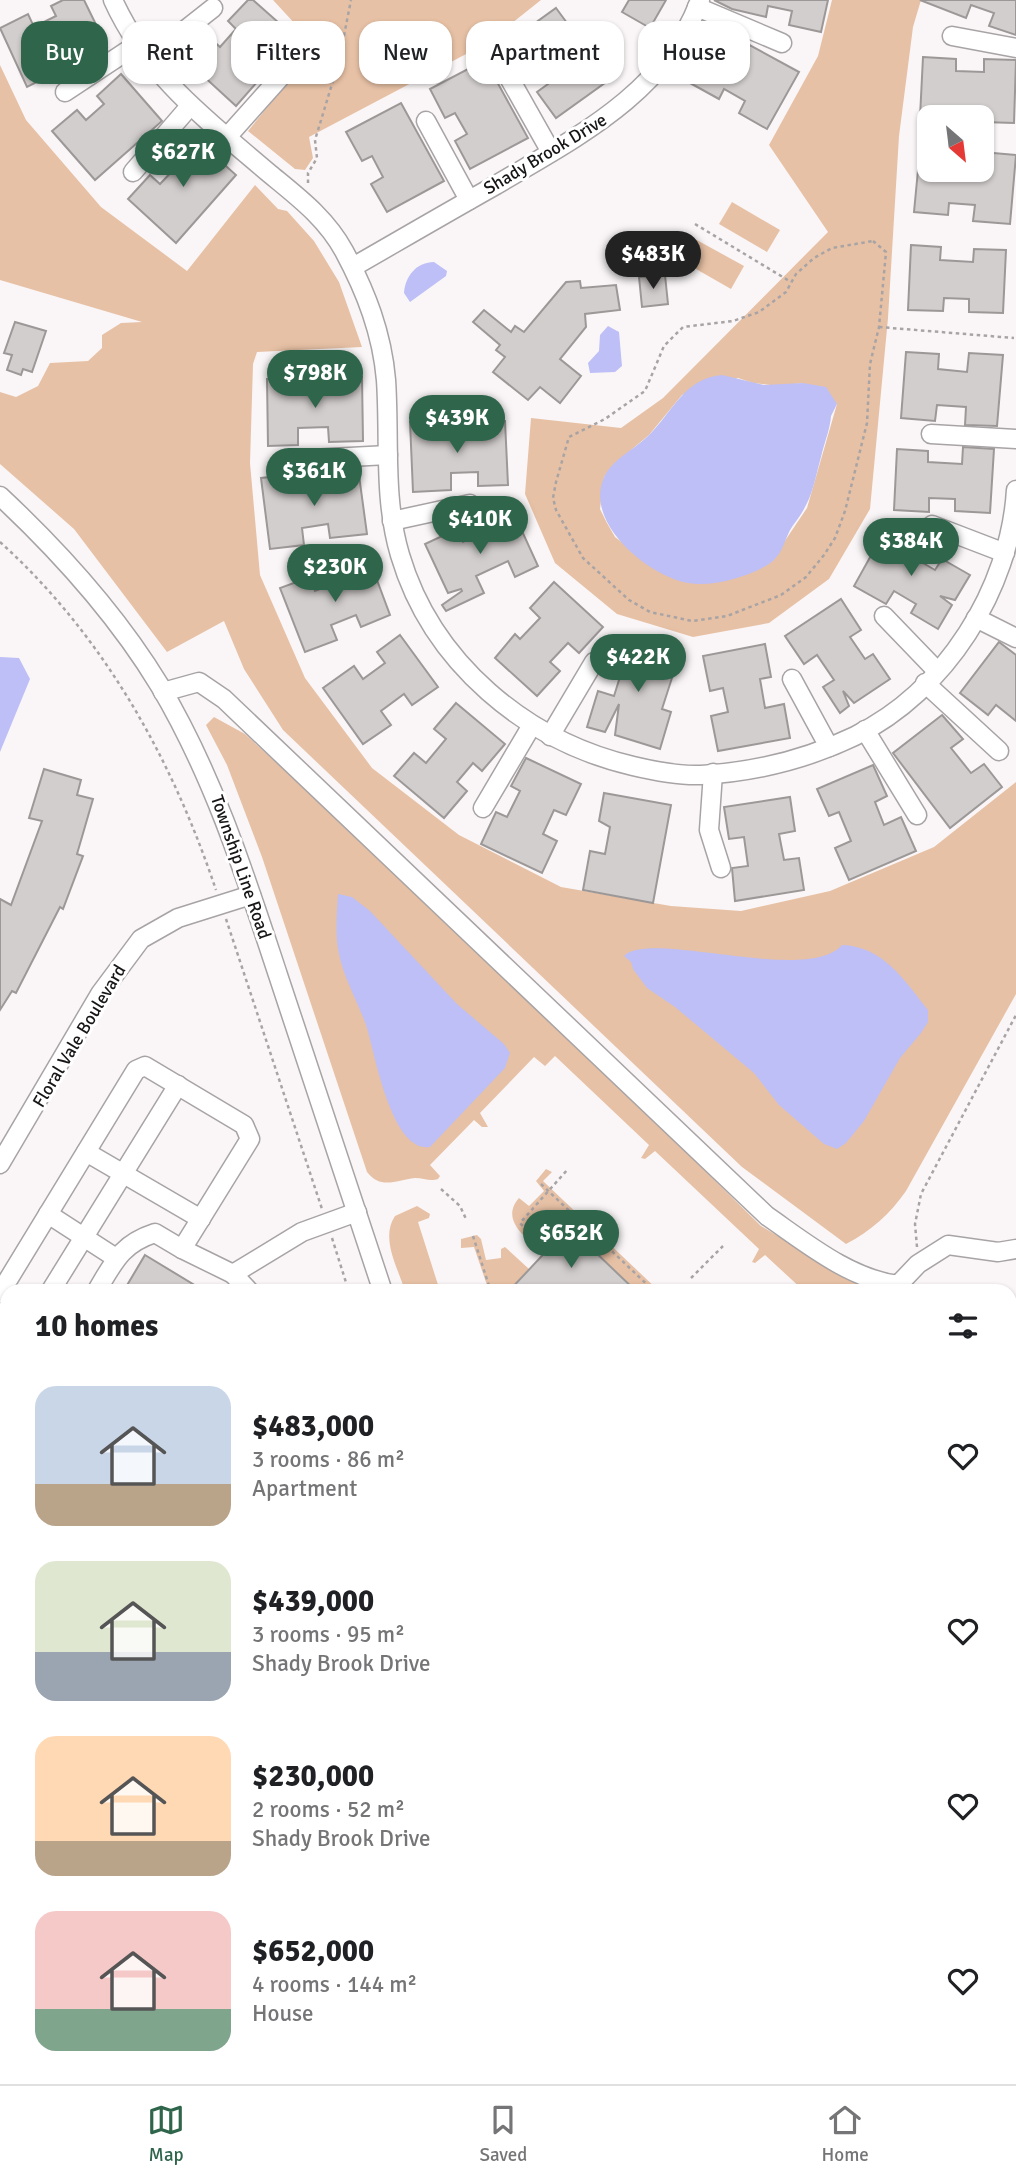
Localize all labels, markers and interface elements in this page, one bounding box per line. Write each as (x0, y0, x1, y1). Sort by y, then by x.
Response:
chip: Buy (21, 21, 108, 84)
chip: Rent (122, 21, 217, 84)
chip: Filters (231, 21, 345, 84)
chip: New (359, 21, 452, 84)
chip: Apartment (466, 21, 624, 84)
chip: House (638, 21, 750, 84)
north arrow (917, 105, 994, 182)
map controls (917, 105, 994, 182)
street label: Shady Brook Drive (479, 109, 611, 199)
pin: $627K (134, 130, 232, 189)
text: $627K (151, 137, 215, 166)
pin: $483K (604, 232, 702, 291)
text: $483K (621, 239, 685, 268)
pin: $798K (266, 350, 364, 410)
text: $798K (283, 358, 347, 387)
pin: $439K (408, 396, 506, 455)
text: $439K (425, 403, 489, 432)
pin: $361K (265, 448, 363, 508)
text: $361K (282, 456, 346, 485)
pin: $410K (431, 496, 529, 556)
text: $410K (448, 504, 512, 533)
pin: $384K (862, 518, 960, 578)
text: $384K (879, 526, 943, 555)
pin: $230K (286, 544, 384, 604)
text: $230K (303, 552, 367, 581)
pin: $422K (589, 634, 687, 694)
text: $422K (606, 642, 670, 671)
street label: Township Line Road (206, 792, 276, 942)
street label: Floral Vale Boulevard (28, 961, 130, 1111)
pin: $652K (522, 1210, 620, 1270)
text: $652K (539, 1218, 603, 1247)
icon: filters (944, 1307, 982, 1345)
text: 10 homes (35, 1308, 158, 1345)
text: $483,000 (252, 1408, 374, 1445)
icon: home (91, 1414, 175, 1498)
icon: heart (944, 1437, 982, 1475)
text: 3 rooms · 86 m² (252, 1445, 405, 1474)
text: Apartment (252, 1474, 357, 1503)
text: $439,000 (252, 1583, 374, 1620)
icon: home (91, 1589, 175, 1673)
icon: heart (944, 1612, 982, 1650)
text: 3 rooms · 95 m² (252, 1620, 405, 1649)
text: Shady Brook Drive (252, 1649, 430, 1678)
text: $230,000 (252, 1758, 374, 1795)
icon: home (91, 1764, 175, 1848)
icon: heart (944, 1787, 982, 1825)
text: 2 rooms · 52 m² (252, 1795, 405, 1824)
text: Shady Brook Drive (252, 1824, 430, 1853)
text: $652,000 (252, 1933, 374, 1970)
icon: home (91, 1939, 175, 2023)
icon: heart (944, 1962, 982, 2000)
text: 4 rooms · 144 m² (252, 1970, 417, 1999)
text: House (252, 1999, 314, 2028)
tab: Map (147, 2101, 185, 2167)
tab: Saved (479, 2101, 527, 2167)
tab: Home (822, 2101, 869, 2167)

